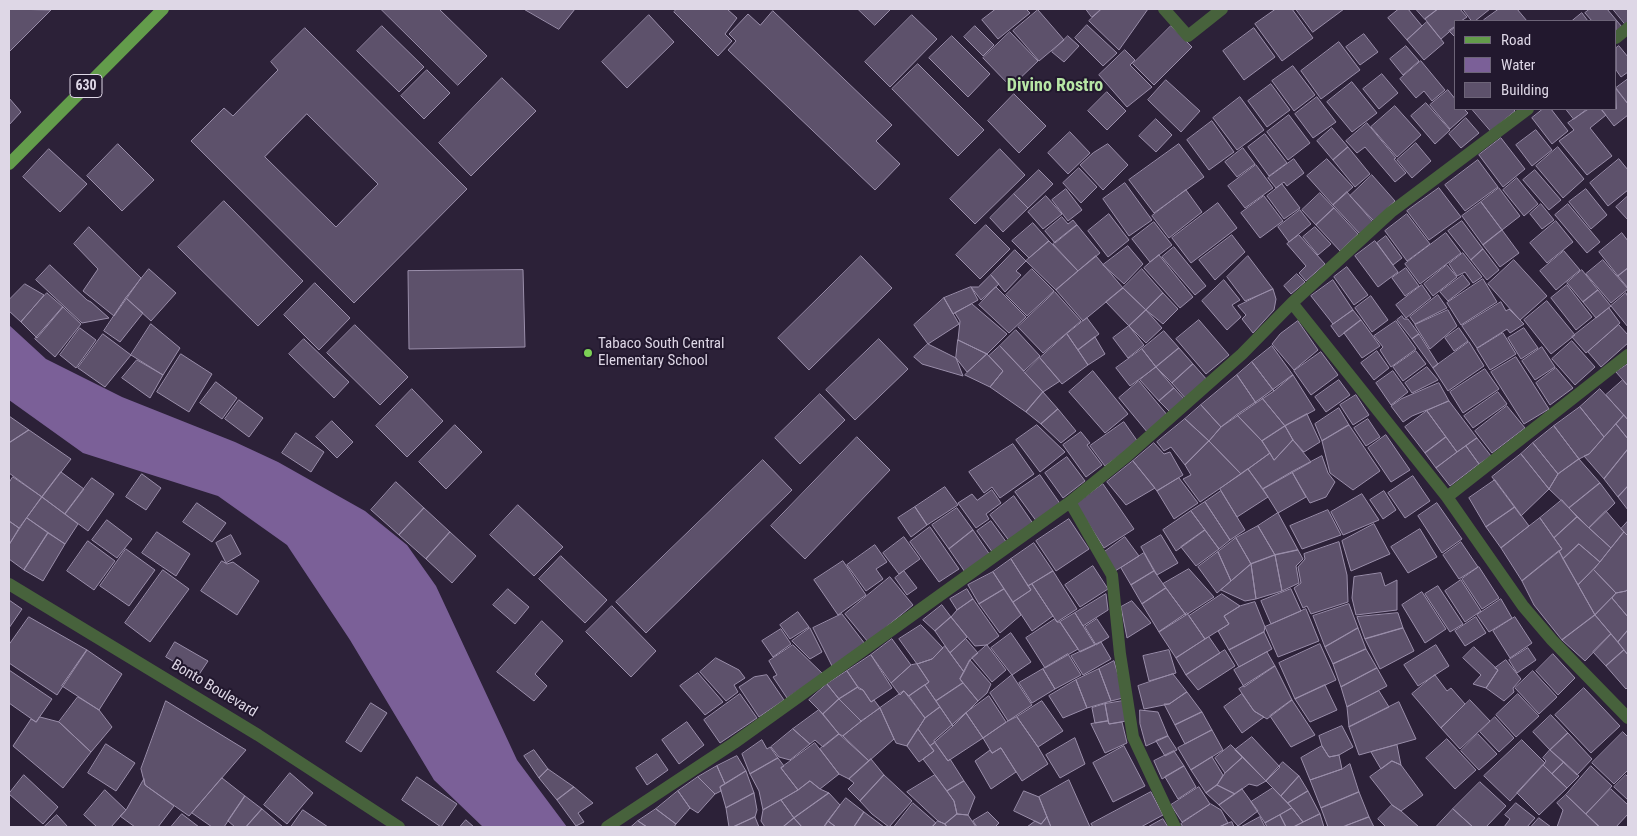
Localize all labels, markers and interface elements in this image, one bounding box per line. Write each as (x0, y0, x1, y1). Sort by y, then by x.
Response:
legend (1454, 20, 1617, 110)
text: Road (1501, 31, 1531, 49)
text: Water (1501, 56, 1535, 74)
road number: 630 (70, 74, 102, 98)
district label: Divino Rostro (1007, 75, 1103, 97)
text: Building (1501, 81, 1549, 99)
place label: Tabaco South Central Elementary School (598, 335, 724, 370)
marker: Tabaco South Central Elementary School (582, 347, 594, 359)
street label: Bonto Boulevard (168, 656, 260, 722)

